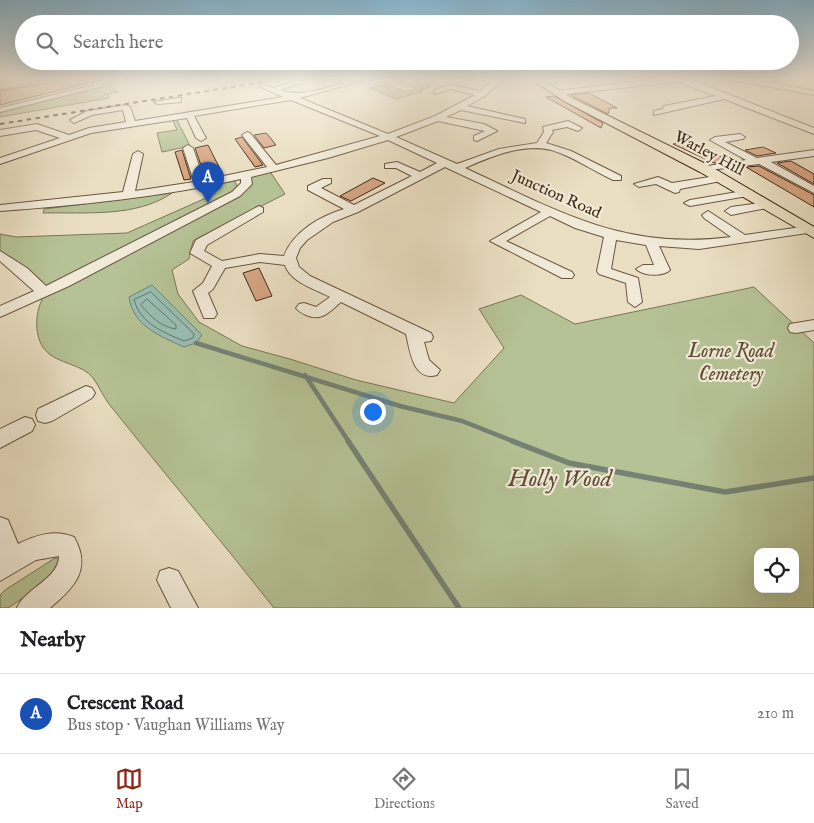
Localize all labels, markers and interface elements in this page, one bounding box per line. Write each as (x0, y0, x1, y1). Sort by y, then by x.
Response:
search box (15, 15, 799, 70)
icon: search (33, 29, 61, 57)
text: Search here (73, 31, 164, 55)
street label: Warley Hill (670, 127, 748, 181)
pin: A (192, 162, 224, 203)
street label: Junction Road (506, 165, 604, 224)
park label: Lorne Road Cemetery (687, 339, 776, 387)
your location (360, 399, 386, 425)
park label: Holly Wood (507, 464, 613, 495)
map controls (754, 548, 799, 593)
button: locate (754, 548, 799, 593)
text: Nearby (20, 627, 85, 654)
text: Crescent Road (67, 692, 183, 716)
text: A (31, 704, 41, 724)
text: 210 m (757, 704, 794, 724)
text: Bus stop · Vaughan Williams Way (67, 716, 285, 736)
tab: Map (115, 765, 143, 813)
tab: Directions (374, 765, 435, 813)
tab: Saved (666, 765, 699, 813)

